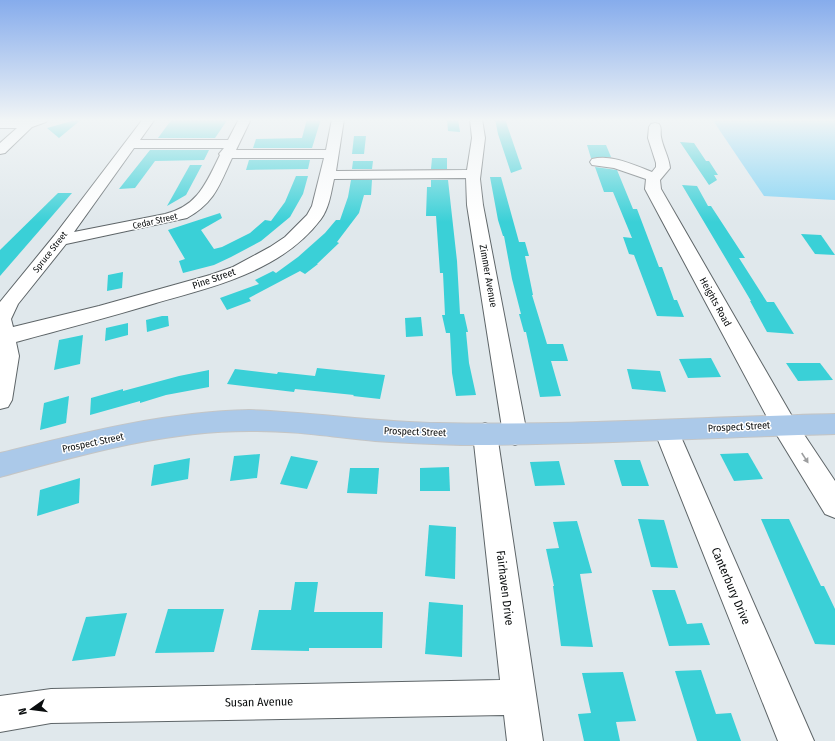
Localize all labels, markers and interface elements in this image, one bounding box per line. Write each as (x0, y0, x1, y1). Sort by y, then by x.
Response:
street label: Cedar Street (132, 211, 178, 231)
street label: Spruce Street (31, 229, 69, 275)
street label: Zimmer Avenue (477, 244, 499, 308)
street label: Pine Street (191, 266, 238, 292)
street label: Heights Road (697, 275, 733, 329)
street label: Prospect Street (707, 419, 771, 435)
street label: Prospect Street (384, 425, 447, 439)
street label: Prospect Street (61, 430, 126, 455)
one-way arrow (801, 453, 809, 463)
street label: Canterbury Drive (708, 545, 754, 627)
street label: Fairhaven Drive (493, 550, 517, 626)
north arrow (12, 689, 52, 729)
street label: Susan Avenue (225, 694, 293, 710)
text: N (16, 707, 30, 716)

